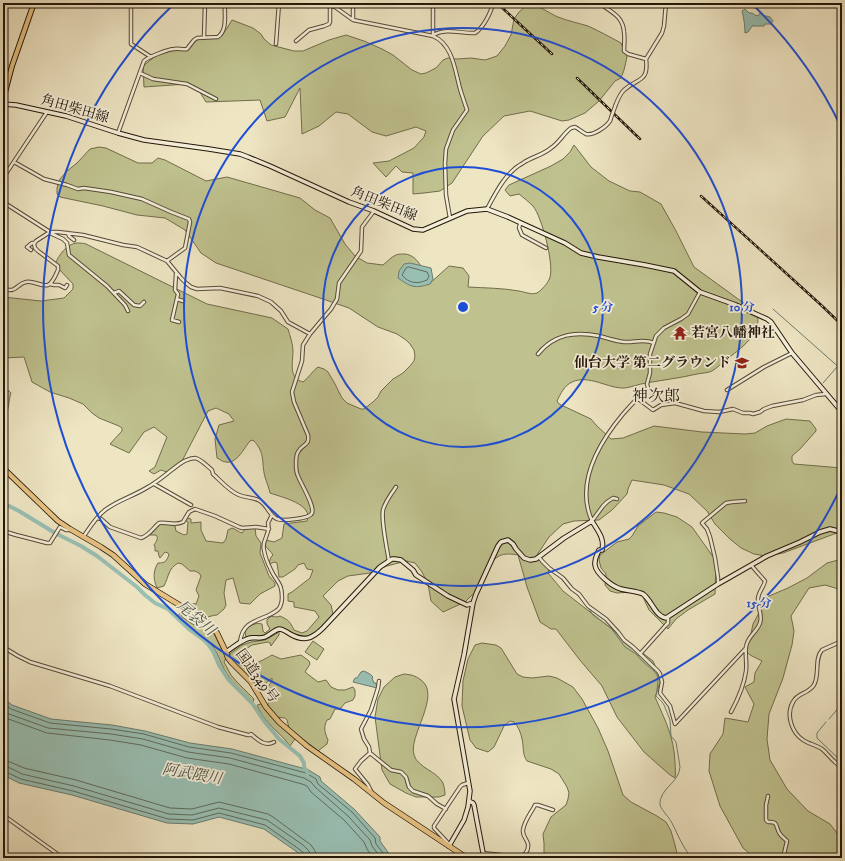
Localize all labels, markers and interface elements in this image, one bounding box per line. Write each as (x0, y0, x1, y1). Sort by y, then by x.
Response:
street label: 角田柴田線 (39, 91, 111, 127)
street label: 角田柴田線 (348, 183, 420, 225)
centre of rings (456, 300, 470, 314)
text: 5 分 (592, 300, 613, 315)
text: 10 分 (729, 300, 755, 315)
place label: 若宮八幡神社 (691, 324, 775, 342)
temple icon: 若宮八幡神社 (672, 325, 688, 341)
place label: 仙台大学 第二グラウンド (574, 354, 731, 372)
school or university icon: 仙台大学 第二グラウンド (734, 355, 750, 371)
district label: 神次郎 (632, 386, 680, 406)
water label: 尾袋川 (173, 596, 221, 641)
text: 15 分 (747, 596, 771, 611)
street label: 国道349号 (231, 646, 283, 706)
water label: 阿武隈川 (161, 759, 225, 789)

